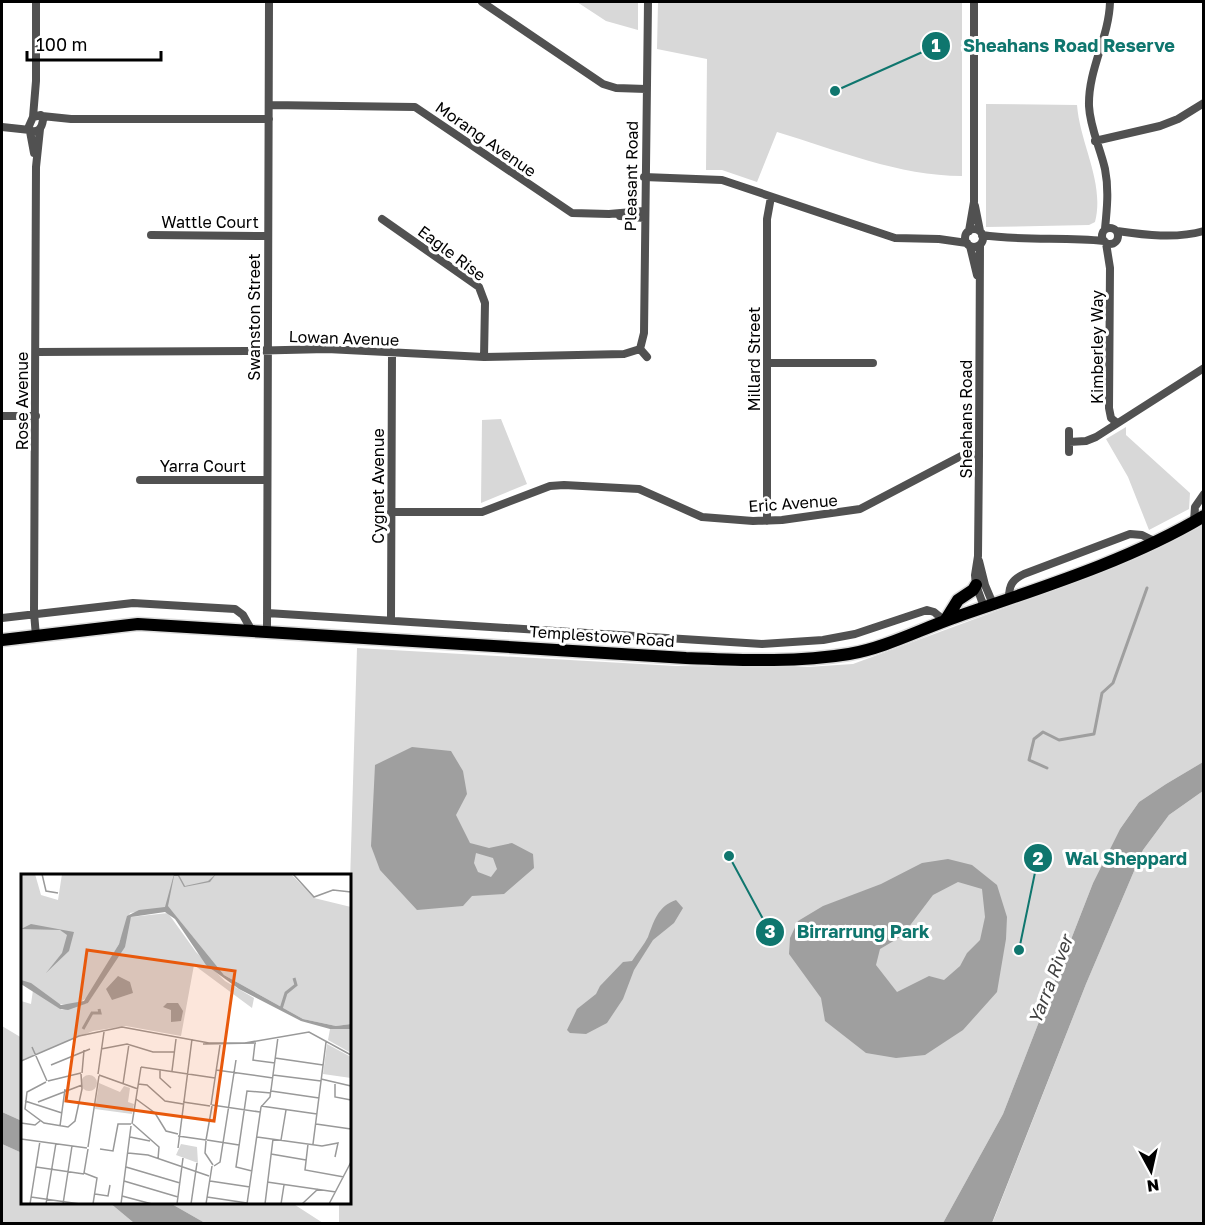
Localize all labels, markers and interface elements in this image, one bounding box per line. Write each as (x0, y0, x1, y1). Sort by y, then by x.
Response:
scale bar (27, 24, 160, 62)
callout: Sheahans Road Reserve (921, 28, 1187, 64)
text: 100 m (36, 33, 87, 55)
text: 1 (931, 34, 941, 56)
text: Sheahans Road Reserve (963, 34, 1175, 56)
street label: Morang Avenue (432, 97, 540, 181)
street label: Pleasant Road (620, 121, 642, 231)
street label: Wattle Court (161, 212, 259, 232)
street label: Eagle Rise (414, 221, 490, 285)
street label: Swanston Street (244, 253, 264, 381)
street label: Kimberley Way (1087, 290, 1107, 404)
street label: Millard Street (744, 307, 764, 411)
street label: Lowan Avenue (288, 326, 400, 350)
street label: Rose Avenue (12, 352, 32, 450)
street label: Sheahans Road (956, 360, 976, 478)
street label: Cygnet Avenue (368, 428, 388, 544)
street label: Yarra Court (160, 456, 246, 476)
street label: Eric Avenue (748, 490, 838, 516)
street label: Templestowe Road (529, 621, 675, 651)
callout: Wal Sheppard (1023, 840, 1199, 876)
text: 2 (1033, 847, 1044, 869)
text: Wal Sheppard (1065, 847, 1187, 869)
inset map (21, 874, 351, 1204)
callout: Birrarrung Park (755, 914, 942, 950)
text: 3 (765, 920, 776, 942)
text: Birrarrung Park (797, 920, 930, 942)
water label: Yarra River (1023, 929, 1078, 1027)
north arrow (1121, 1141, 1181, 1201)
text: N (1146, 1175, 1161, 1197)

